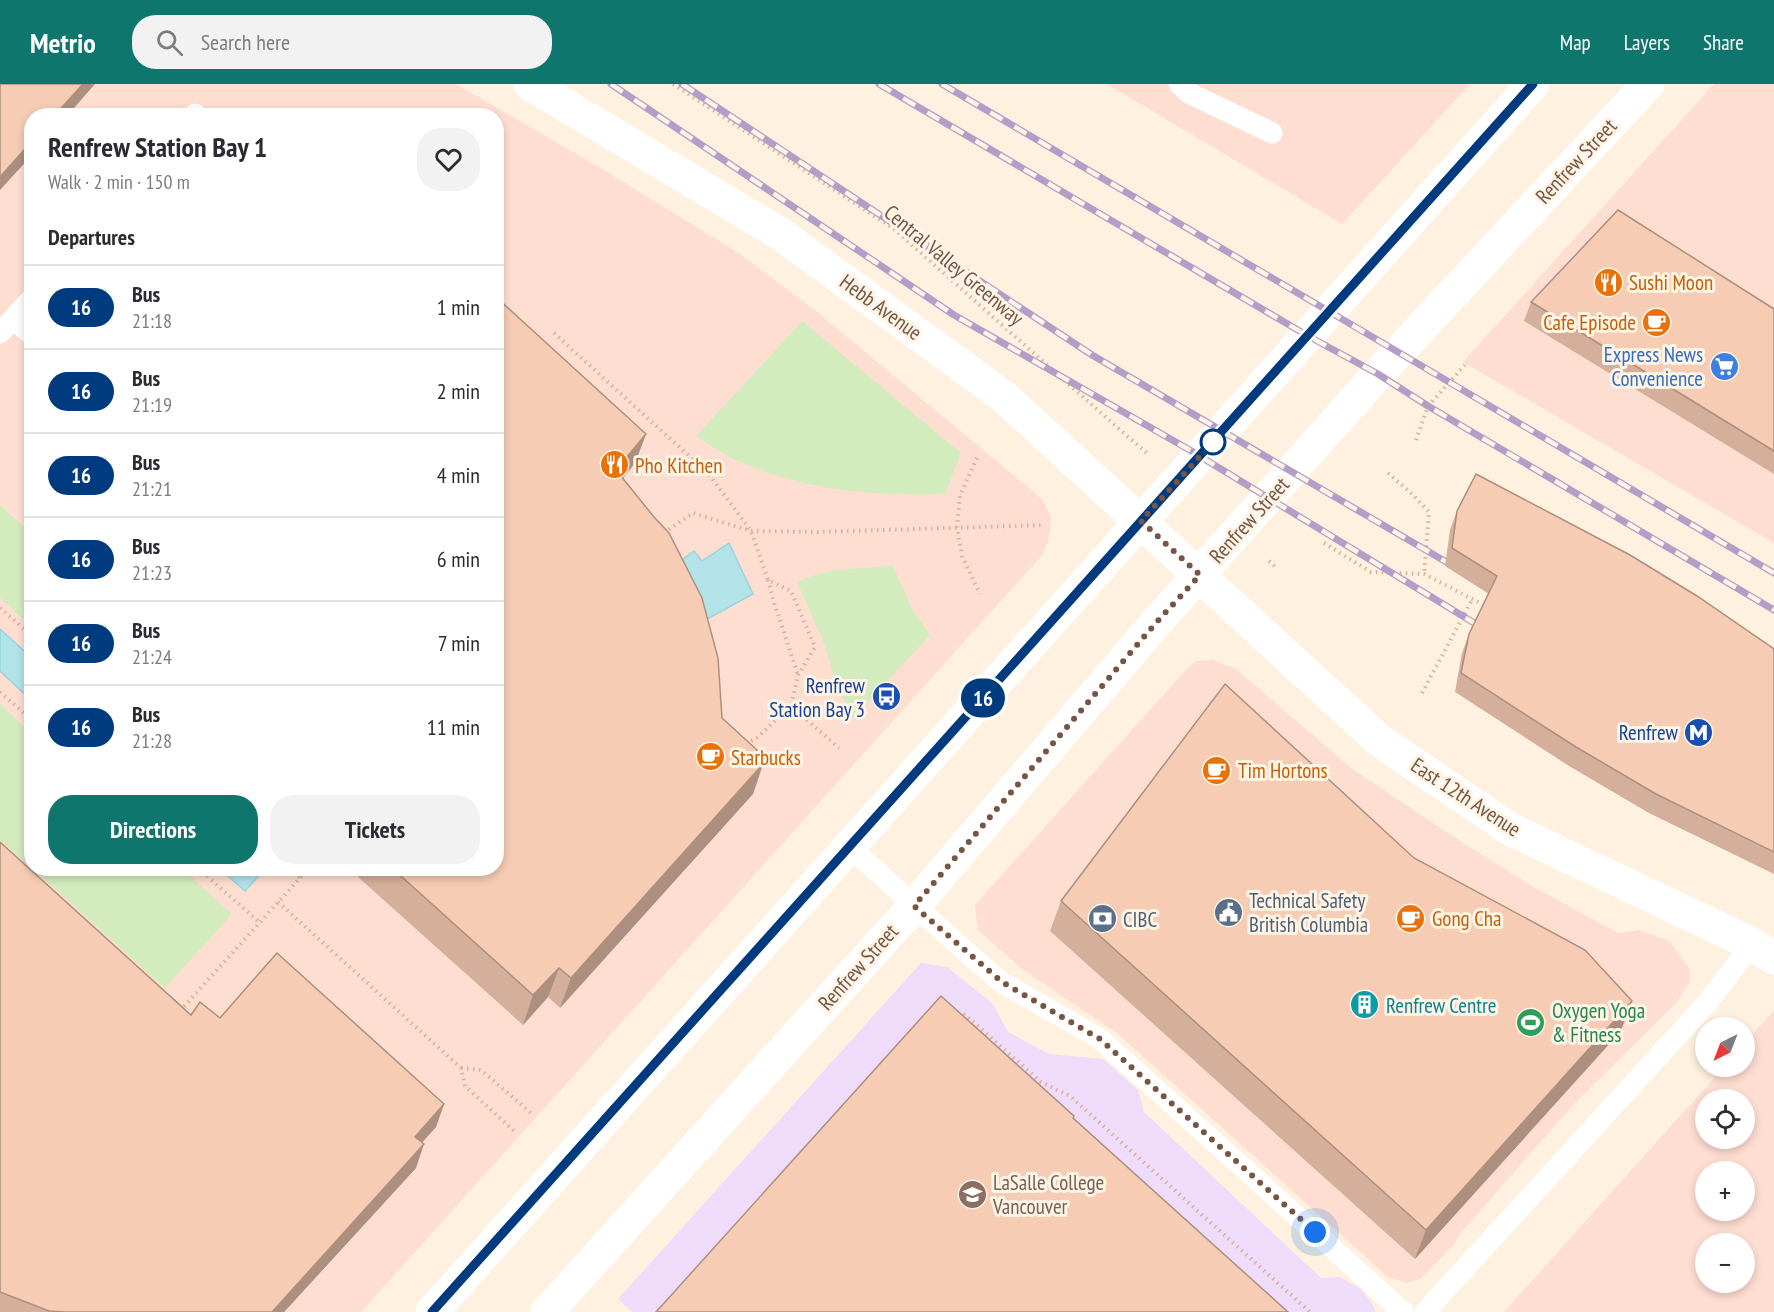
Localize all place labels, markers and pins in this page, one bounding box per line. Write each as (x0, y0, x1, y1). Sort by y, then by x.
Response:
restaurant icon: Sushi Moon (1592, 266, 1624, 298)
place label: Sushi Moon (1629, 269, 1713, 296)
cafe icon: Cafe Episode (1641, 306, 1673, 338)
place label: Cafe Episode (1543, 309, 1636, 336)
place label: Express News Convenience (1604, 341, 1703, 392)
supermarket icon: Express News Convenience (1708, 350, 1740, 382)
unlabelled marker (1200, 429, 1226, 455)
restaurant icon: Pho Kitchen (598, 449, 630, 481)
place label: Pho Kitchen (635, 452, 722, 479)
place label: Renfrew Station Bay 3 (769, 672, 866, 723)
bus stop icon: Renfrew Station Bay 3 (870, 681, 902, 713)
metro station icon: Renfrew (1683, 716, 1715, 748)
place label: Renfrew (1619, 719, 1679, 746)
cafe icon: Starbucks (694, 741, 726, 773)
place label: Starbucks (731, 744, 801, 771)
cafe icon: Tim Hortons (1201, 754, 1233, 786)
place label: Tim Hortons (1238, 757, 1328, 784)
place label: Technical Safety British Columbia (1249, 887, 1368, 938)
public building icon: Technical Safety British Columbia (1212, 896, 1244, 928)
cafe icon: Gong Cha (1395, 902, 1427, 934)
bank icon: CIBC (1086, 903, 1118, 935)
place label: Gong Cha (1432, 905, 1501, 932)
place label: CIBC (1123, 906, 1157, 933)
building icon: Renfrew Centre (1349, 989, 1381, 1021)
place label: Renfrew Centre (1386, 992, 1496, 1019)
place label: Oxygen Yoga & Fitness (1552, 997, 1645, 1048)
sports icon: Oxygen Yoga & Fitness (1515, 1006, 1547, 1038)
place label: LaSalle College Vancouver (992, 1169, 1104, 1220)
school or university icon: LaSalle College Vancouver (956, 1178, 988, 1210)

